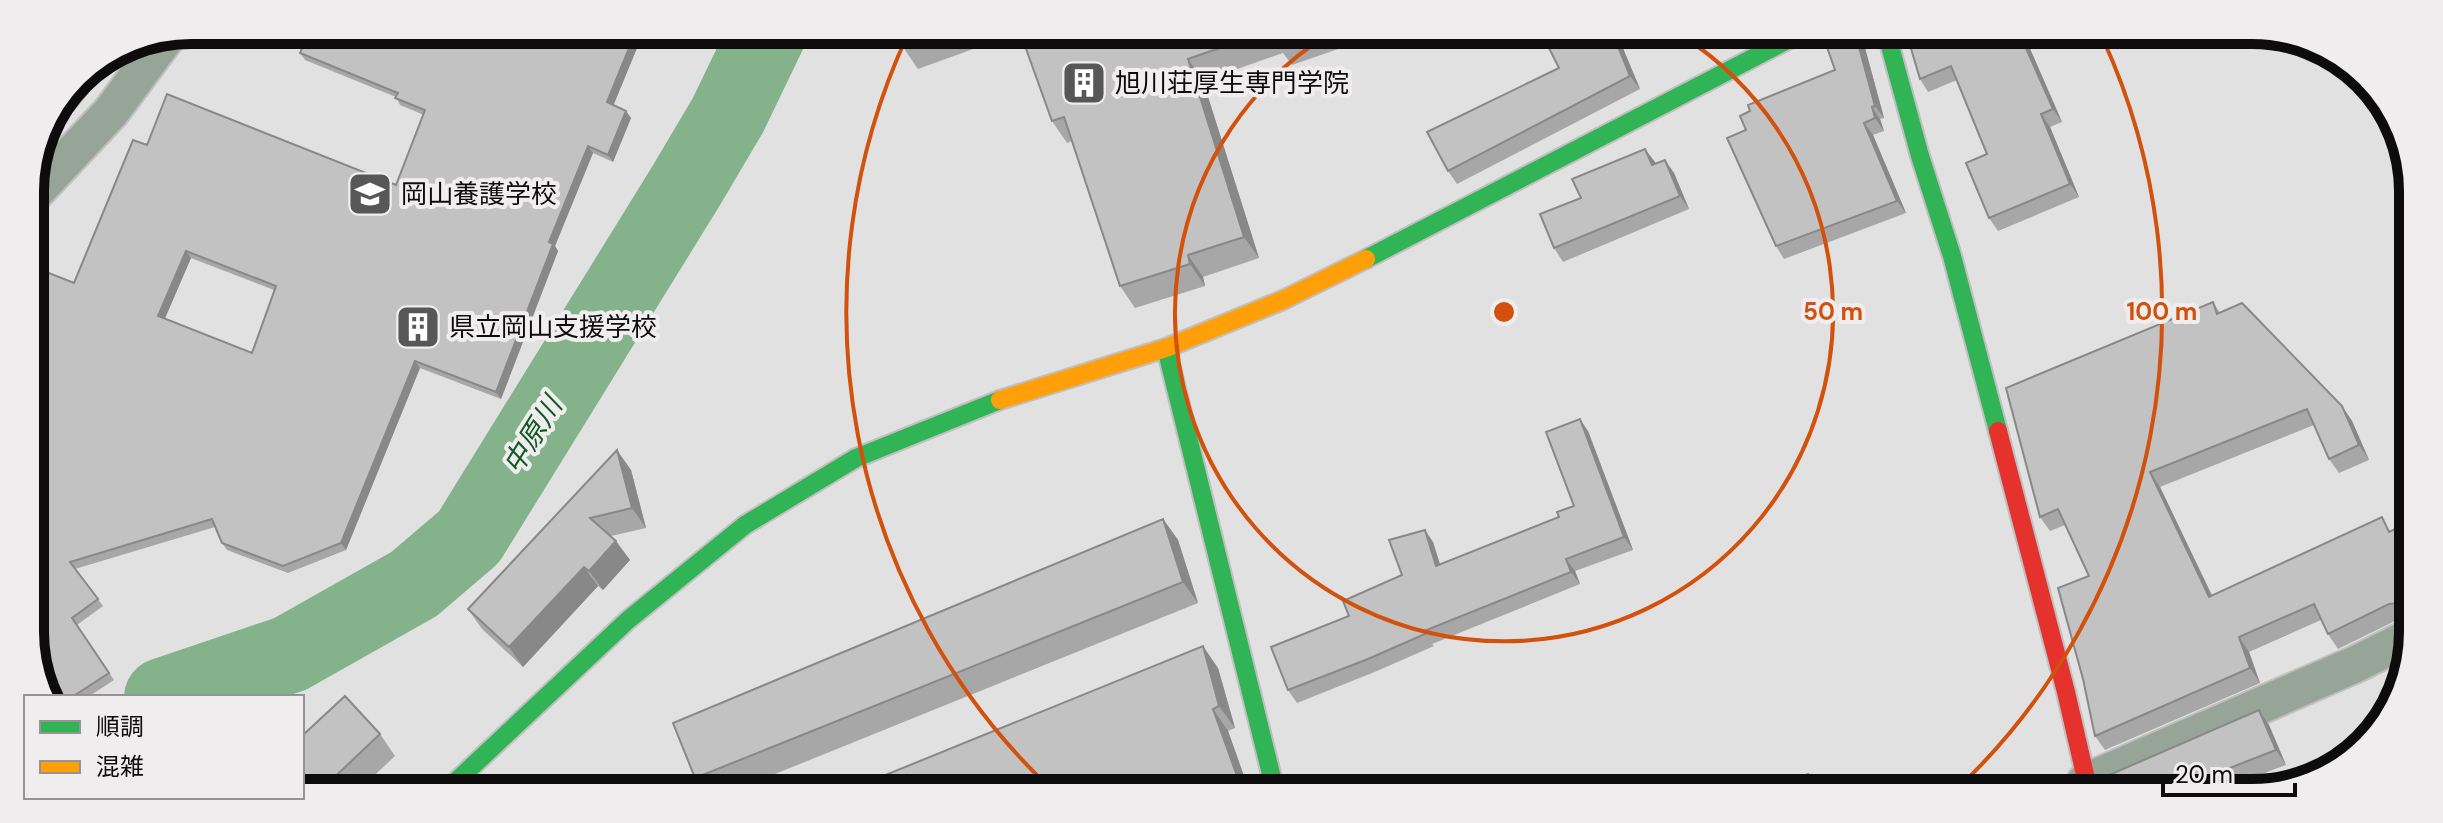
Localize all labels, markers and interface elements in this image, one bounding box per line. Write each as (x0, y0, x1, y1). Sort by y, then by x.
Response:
building icon: 旭川荘厚生専門学院 (1060, 59, 1108, 107)
place label: 旭川荘厚生専門学院 (1115, 66, 1349, 100)
school or university icon: 岡山養護学校 (346, 170, 394, 218)
place label: 岡山養護学校 (401, 177, 557, 211)
text: 50 m (1803, 296, 1863, 327)
text: 100 m (2127, 296, 2197, 327)
centre of rings (1490, 298, 1518, 326)
building icon: 県立岡山支援学校 (394, 303, 442, 351)
place label: 県立岡山支援学校 (449, 310, 657, 344)
water label: 中原川 (494, 387, 572, 481)
legend (24, 695, 304, 799)
text: 順調 (96, 711, 144, 742)
scale bar (2163, 747, 2295, 797)
text: 混雑 (96, 751, 144, 782)
text: 20 m (2175, 759, 2233, 790)

